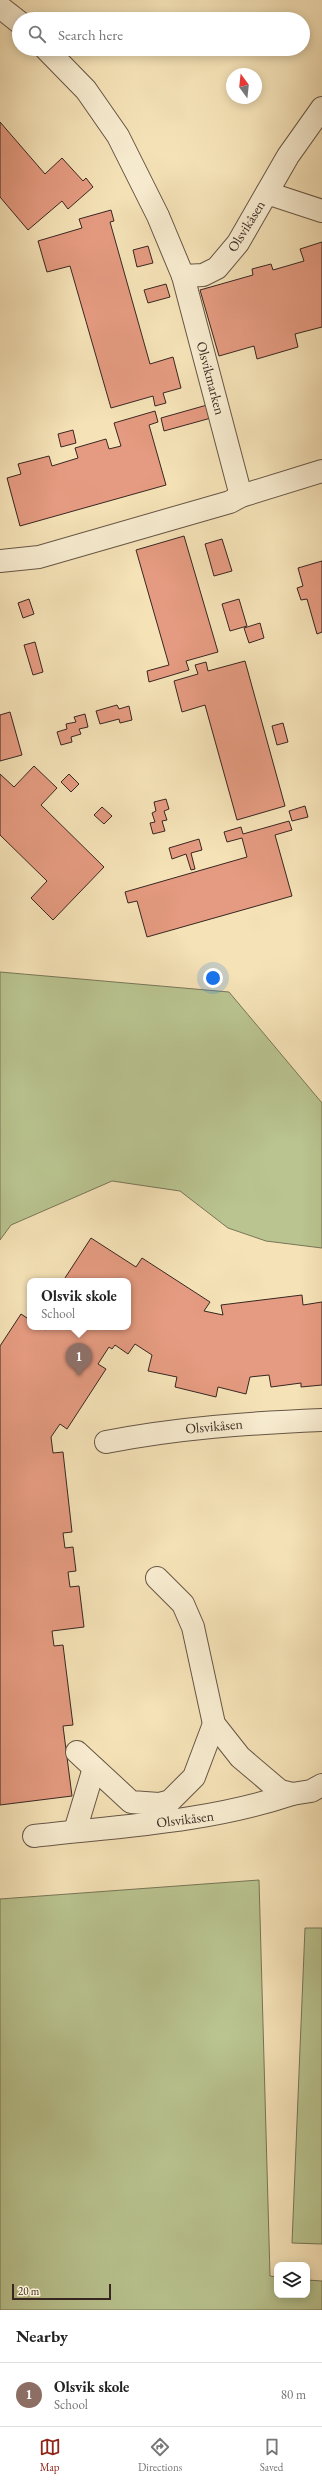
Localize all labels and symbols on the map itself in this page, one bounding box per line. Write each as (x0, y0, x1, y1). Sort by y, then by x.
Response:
north arrow (226, 68, 262, 104)
street label: Olsvikåsen (223, 196, 269, 255)
street label: Olsvikmarken (193, 339, 230, 417)
your location (203, 968, 223, 988)
pin: 1 (66, 1343, 92, 1376)
street label: Olsvikåsen (184, 1414, 244, 1437)
street label: Olsvikåsen (155, 1806, 215, 1831)
scale bar (12, 2282, 111, 2301)

